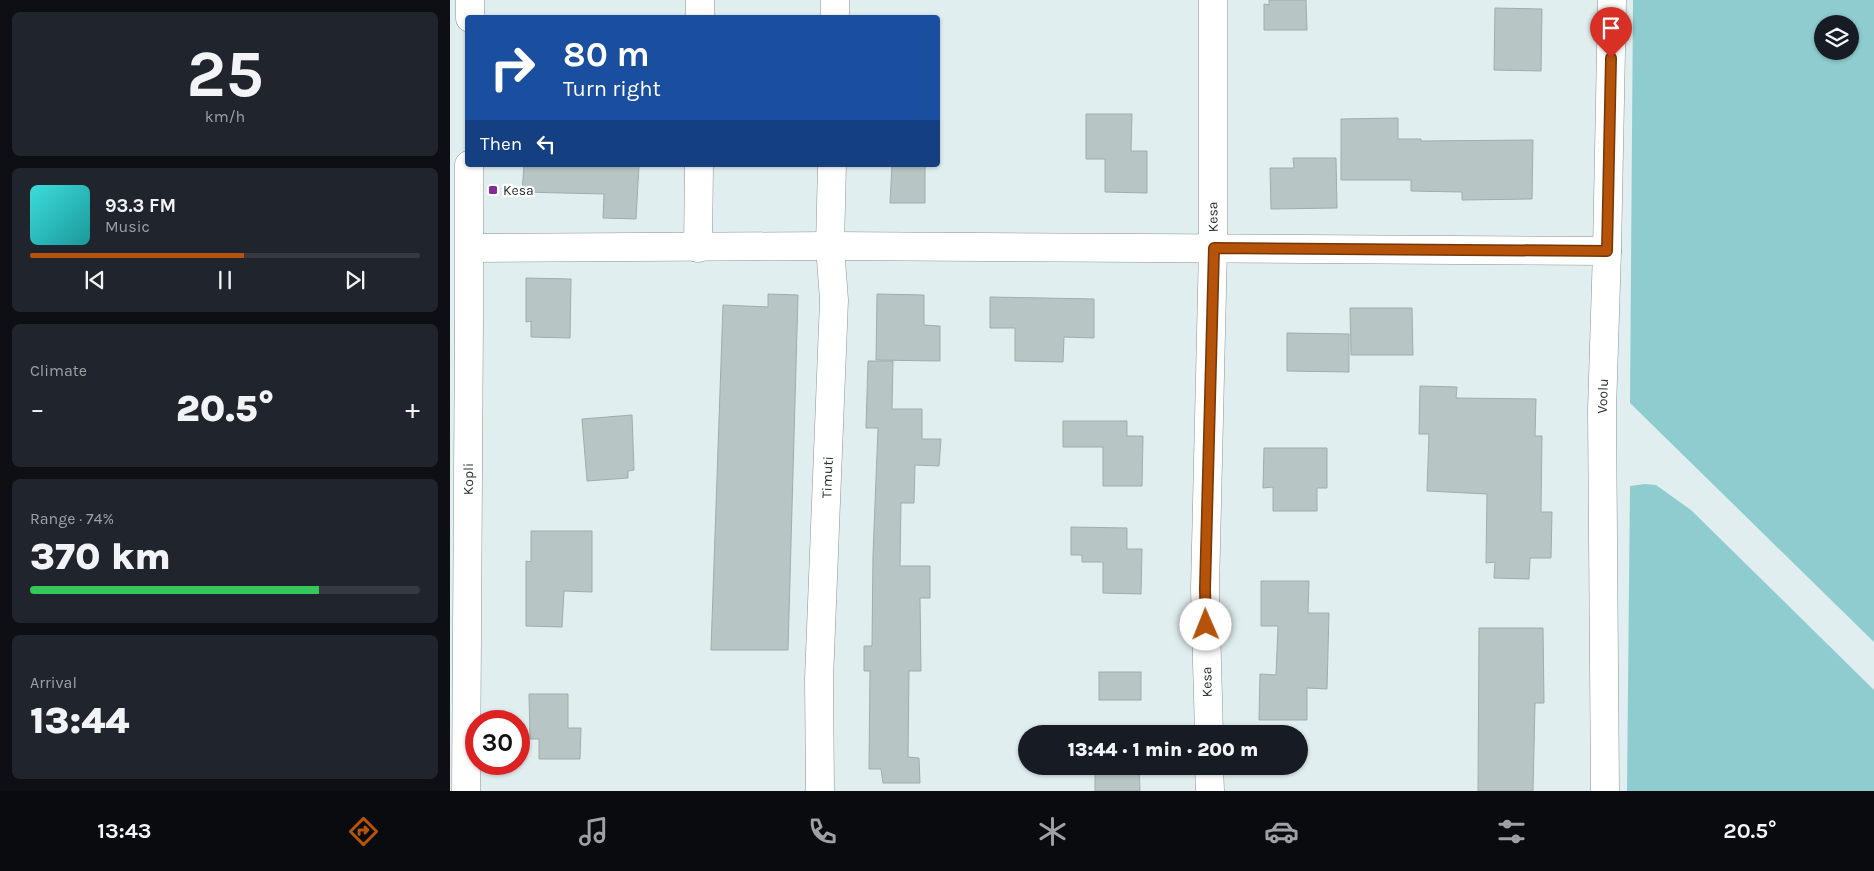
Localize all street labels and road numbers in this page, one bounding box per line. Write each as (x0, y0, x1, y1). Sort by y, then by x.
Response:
street label: Kesa (1204, 201, 1222, 233)
street label: Voolu (1593, 378, 1611, 414)
street label: Timuti (818, 456, 836, 499)
street label: Kopli (459, 463, 477, 495)
street label: Kesa (1198, 666, 1216, 698)

